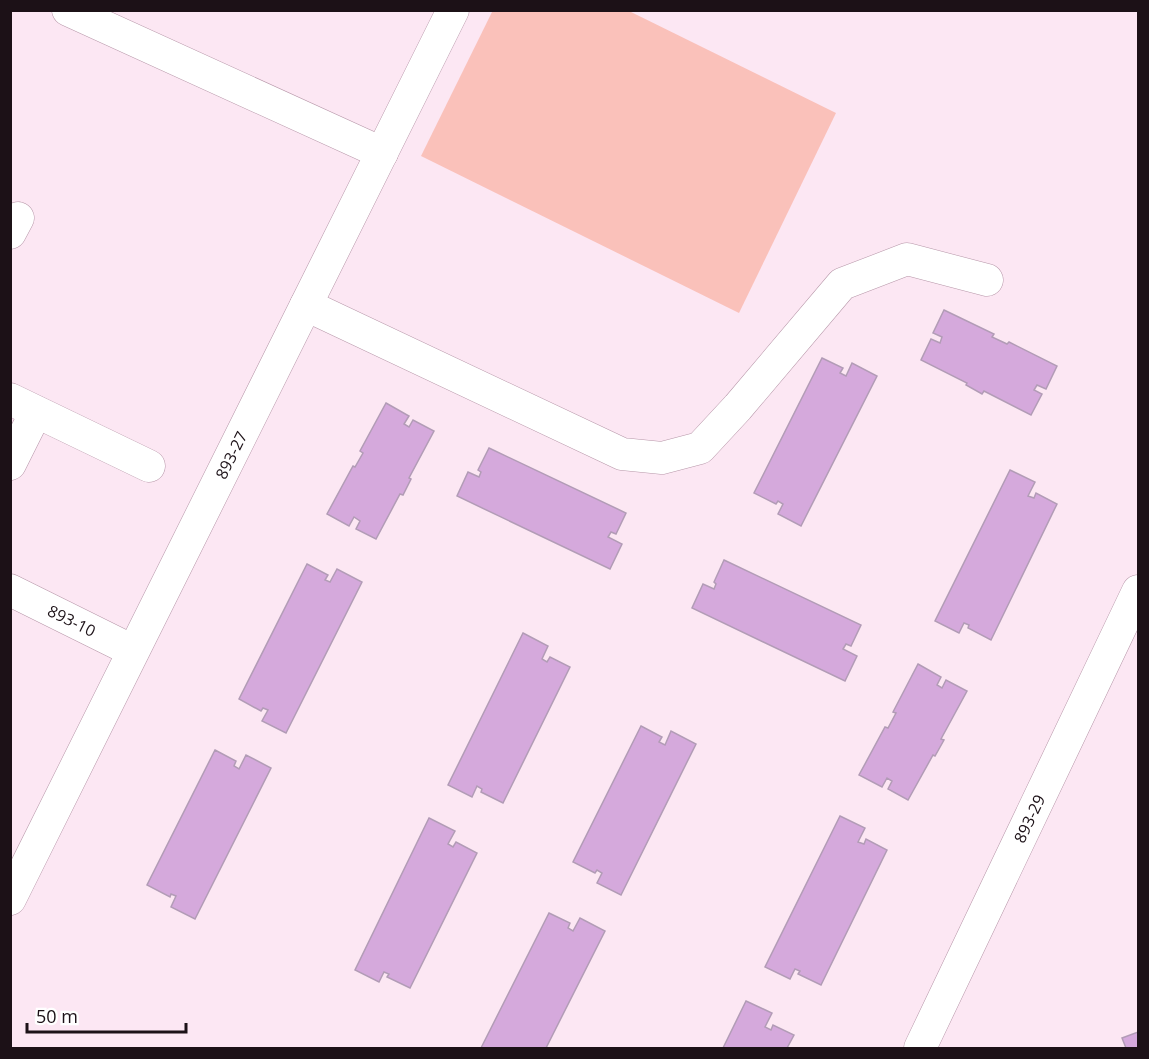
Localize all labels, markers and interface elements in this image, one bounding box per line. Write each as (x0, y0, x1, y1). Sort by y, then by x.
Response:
street label: 893-27 (210, 427, 252, 483)
street label: 893-10 (44, 599, 100, 642)
street label: 893-29 (1008, 791, 1050, 846)
scale bar (27, 996, 186, 1034)
text: 50 m (36, 1004, 78, 1028)

